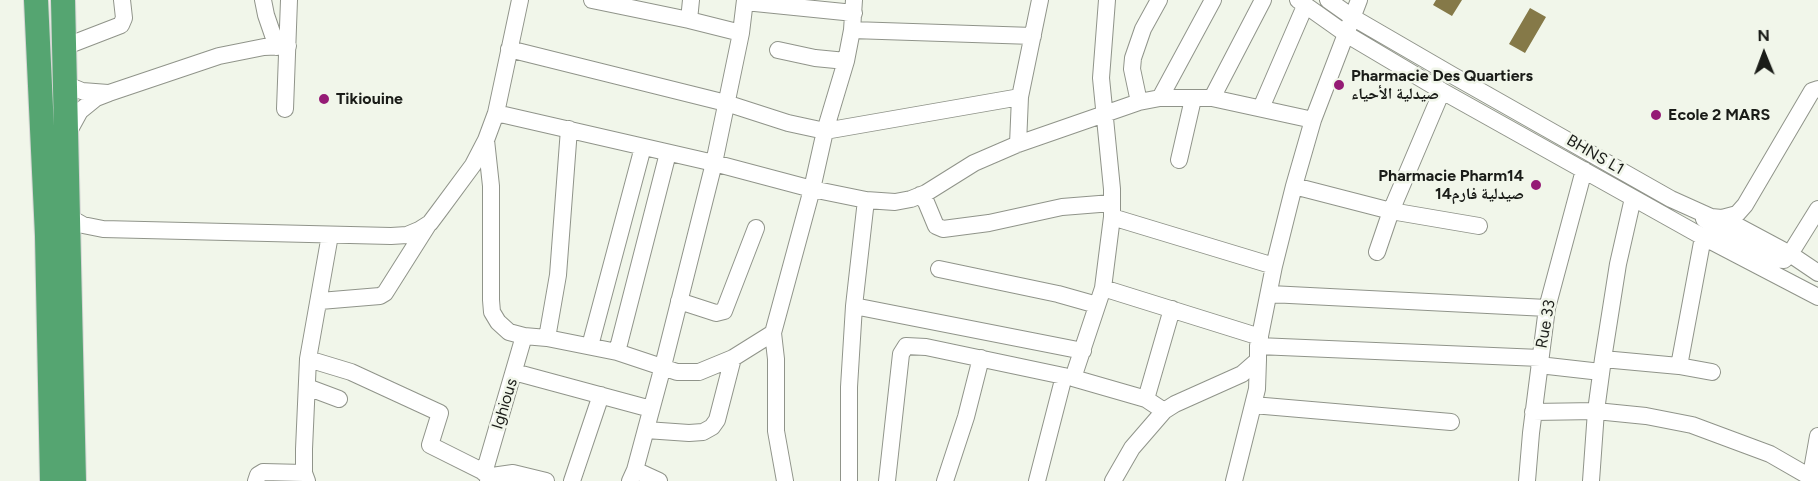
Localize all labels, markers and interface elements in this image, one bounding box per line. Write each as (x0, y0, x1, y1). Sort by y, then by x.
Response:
north arrow (1734, 24, 1794, 84)
text: N (1757, 26, 1770, 45)
place label: Pharmacie Des Quartiers صيدلية الأحياء (1351, 66, 1533, 104)
marker: Pharmacie Des Quartiers صيدلية الأحياء (1332, 78, 1346, 92)
place label: Tikiouine (336, 89, 403, 109)
marker: Tikiouine (317, 92, 331, 106)
place label: Ecole 2 MARS (1668, 105, 1770, 125)
marker: Ecole 2 MARS (1649, 108, 1663, 122)
street label: BHNS L1 (1563, 131, 1627, 179)
place label: Pharmacie Pharm14 صيدلية فارم14 (1378, 166, 1524, 204)
marker: Pharmacie Pharm14 صيدلية فارم14 (1529, 178, 1543, 192)
street label: Rue 33 (1532, 298, 1560, 350)
street label: Ighious (488, 376, 522, 432)

